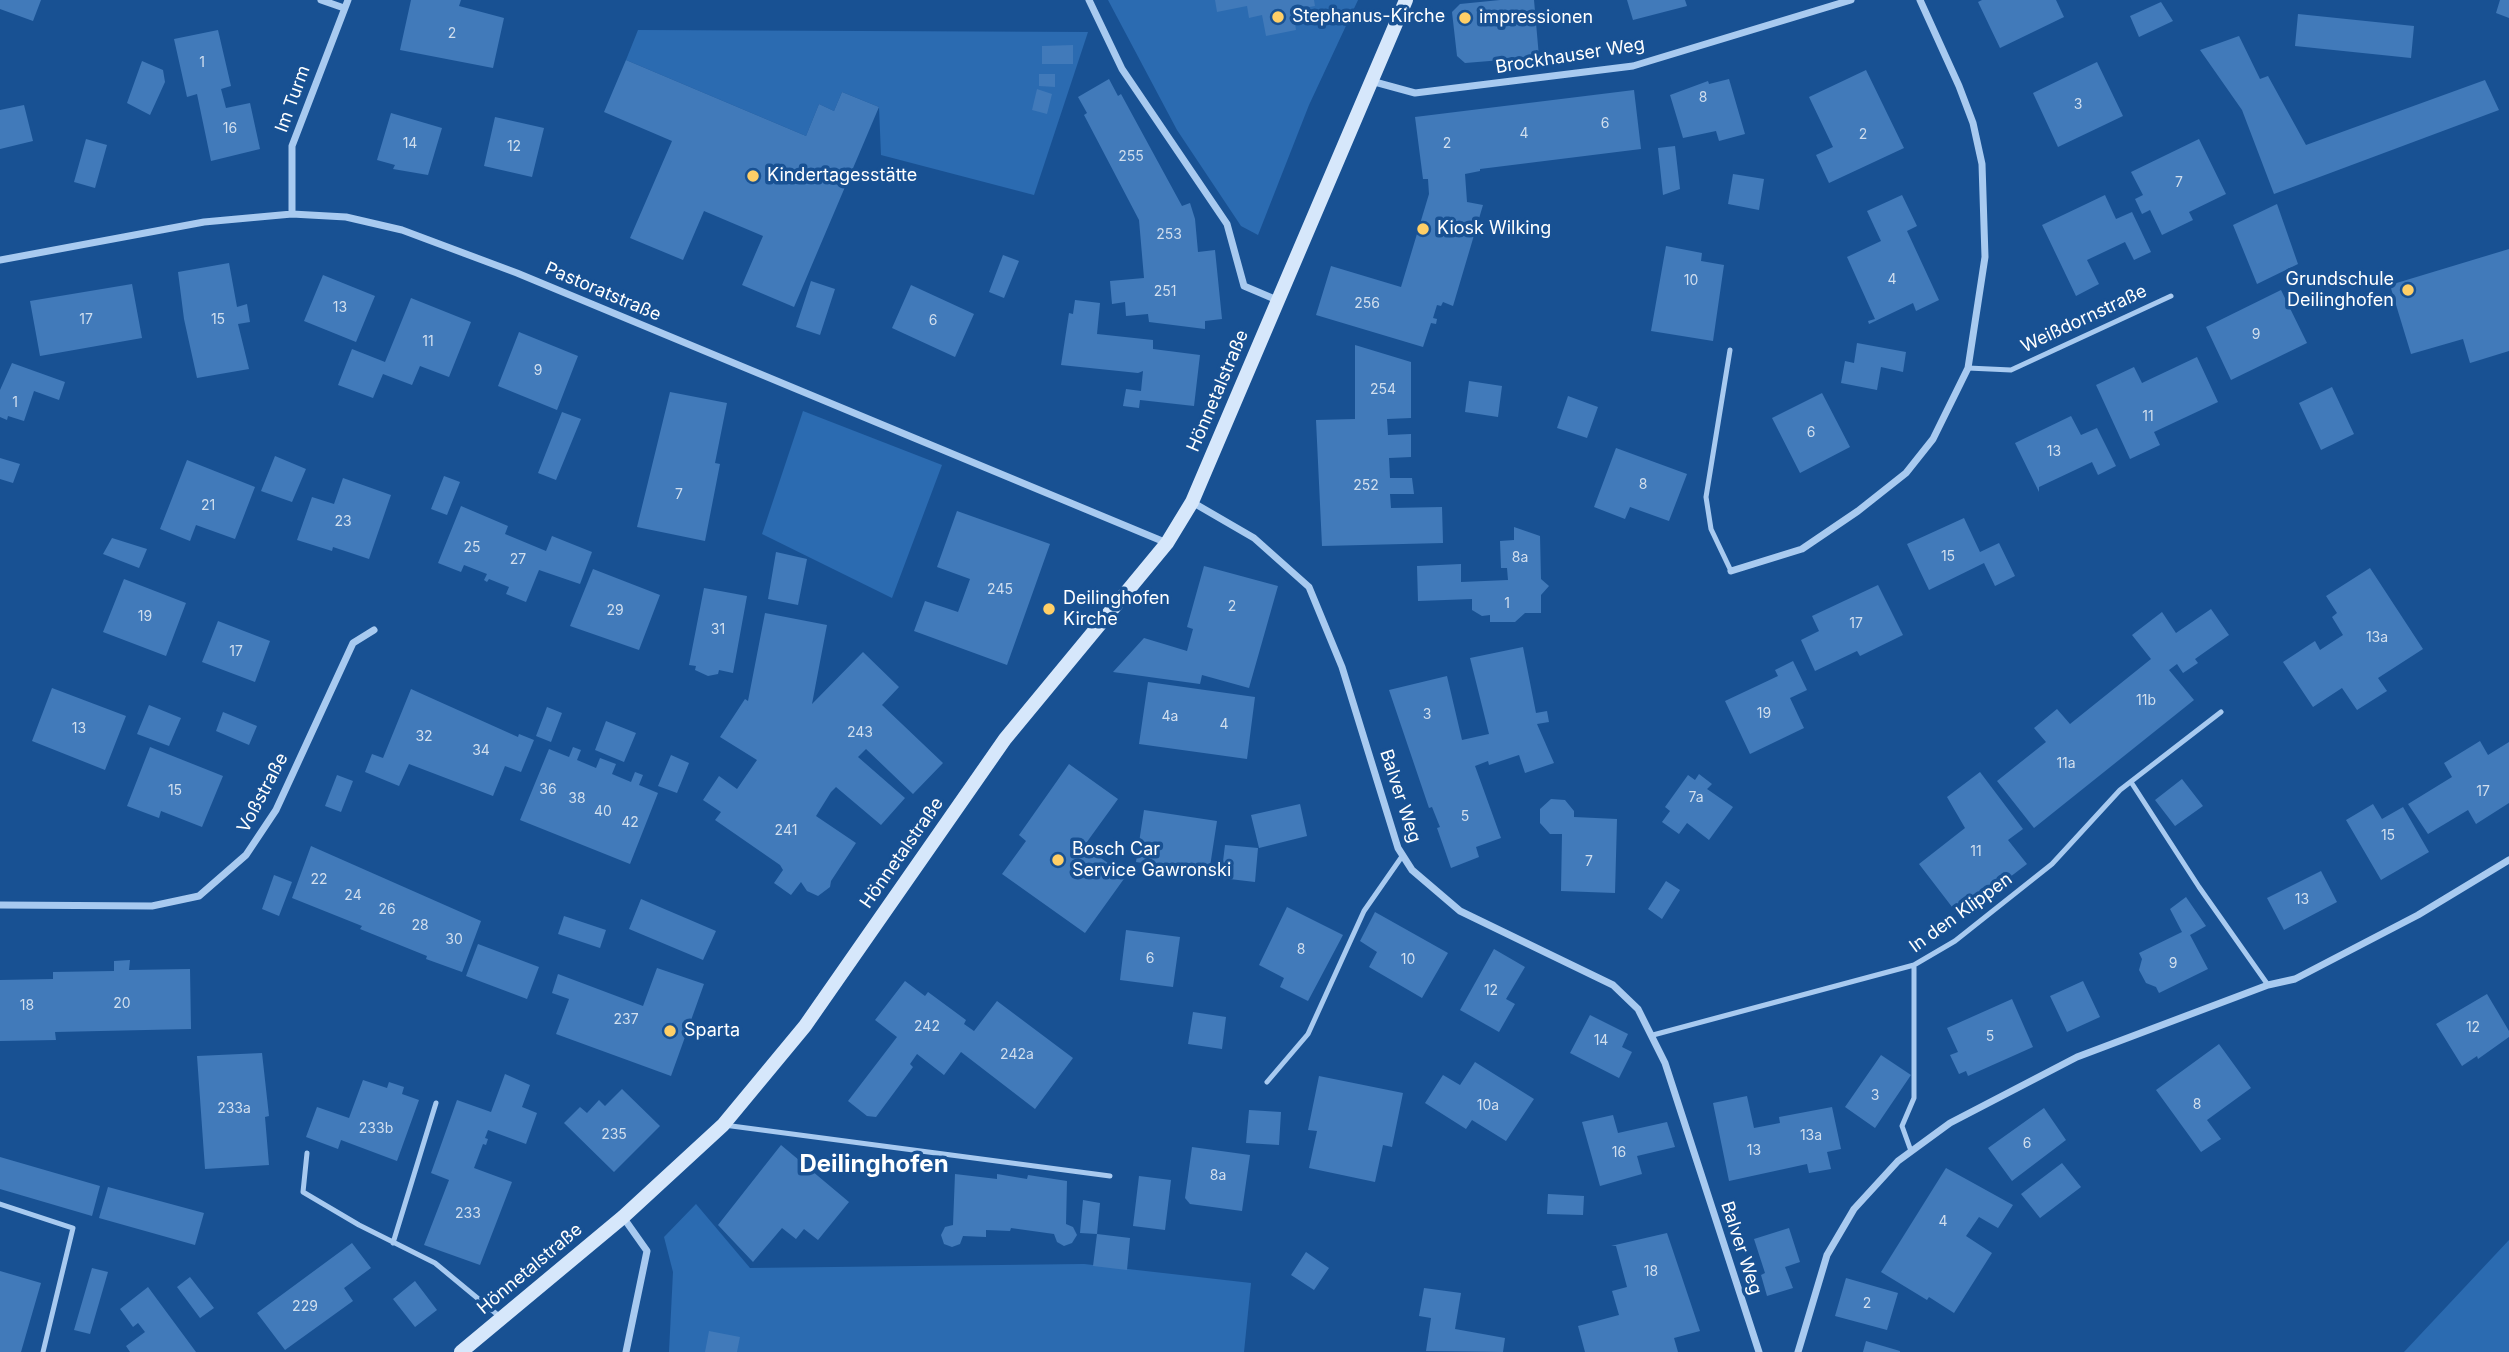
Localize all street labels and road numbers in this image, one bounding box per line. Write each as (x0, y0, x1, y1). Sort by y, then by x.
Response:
street label: Brockhauser Weg (1494, 34, 1646, 78)
street label: Im Turm (271, 63, 315, 135)
street label: Pastoratstraße (542, 258, 664, 326)
street label: Weißdornstraße (2018, 280, 2150, 358)
street label: Hönnetalstraße (1183, 327, 1253, 455)
street label: Balver Weg (1375, 747, 1425, 845)
street label: Voßstraße (233, 749, 293, 837)
street label: Hönnetalstraße (856, 793, 948, 913)
street label: In den Klippen (1905, 868, 2017, 958)
street label: Balver Weg (1716, 1199, 1766, 1297)
street label: Hönnetalstraße (473, 1219, 587, 1319)

